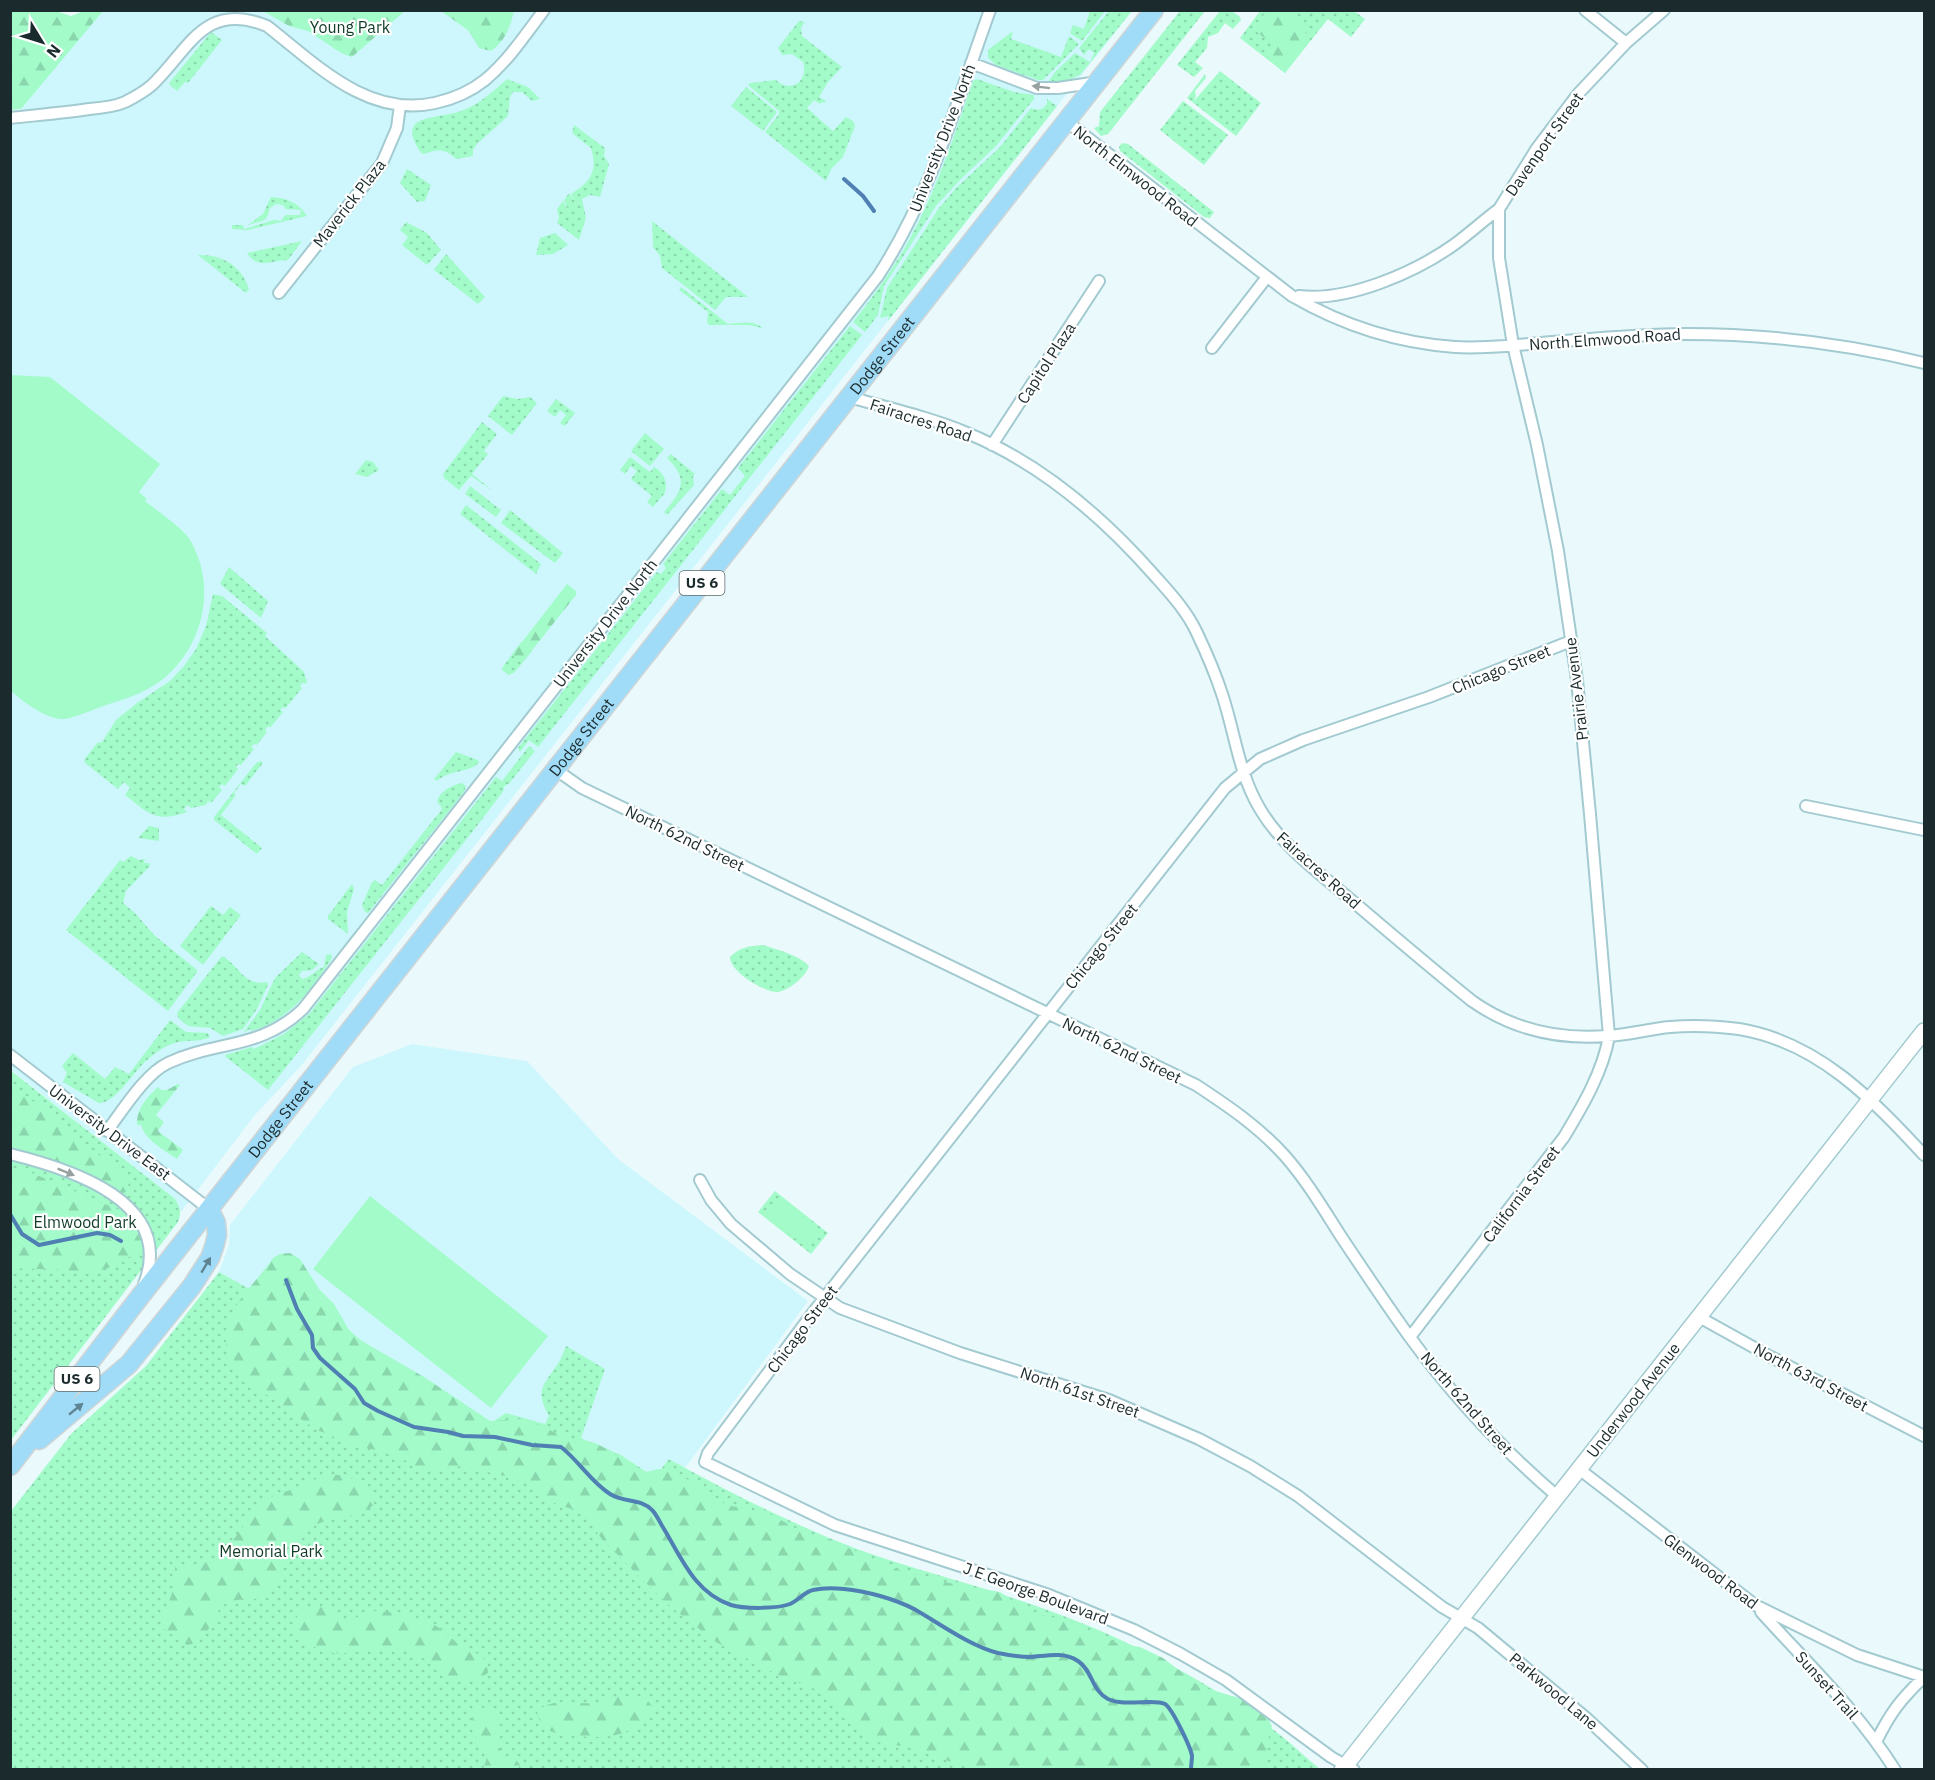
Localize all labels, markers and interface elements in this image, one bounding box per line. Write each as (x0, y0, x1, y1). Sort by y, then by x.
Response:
north arrow (12, 12, 72, 72)
park label: Young Park (310, 17, 391, 37)
text: N (42, 41, 65, 62)
street label: University Drive North (904, 61, 980, 215)
one-way arrow (1031, 83, 1050, 92)
street label: Davenport Street (1501, 88, 1587, 200)
street label: North Elmwood Road (1070, 121, 1202, 231)
street label: Maverick Plaza (308, 154, 390, 251)
street label: Dodge Street (845, 312, 919, 398)
street label: Capitol Plaza (1012, 318, 1080, 407)
street label: North Elmwood Road (1528, 324, 1682, 354)
street label: Fairacres Road (867, 394, 975, 446)
street label: University Drive North (549, 555, 661, 691)
road number: US 6 (680, 571, 724, 595)
street label: Prairie Avenue (1560, 636, 1592, 742)
street label: Chicago Street (1449, 640, 1553, 698)
street label: Dodge Street (544, 694, 618, 780)
street label: North 62nd Street (622, 801, 748, 875)
street label: Fairacres Road (1273, 827, 1365, 913)
street label: Chicago Street (1060, 899, 1142, 993)
street label: North 62nd Street (1059, 1013, 1185, 1087)
street label: Dodge Street (243, 1076, 317, 1162)
street label: University Drive East (45, 1080, 175, 1184)
street label: California Street (1478, 1142, 1564, 1246)
one-way arrow (57, 1168, 75, 1177)
park label: Elmwood Park (33, 1212, 137, 1232)
one-way arrow (200, 1257, 211, 1273)
street label: Chicago Street (763, 1281, 841, 1377)
street label: Underwood Avenue (1582, 1338, 1684, 1462)
street label: North 63rd Street (1750, 1338, 1872, 1416)
street label: North 62nd Street (1417, 1347, 1517, 1459)
street label: North 61st Street (1018, 1362, 1142, 1422)
road number: US 6 (54, 1367, 100, 1391)
one-way arrow (68, 1403, 84, 1416)
street label: Glenwood Road (1660, 1529, 1762, 1613)
park label: Memorial Park (219, 1541, 323, 1561)
street label: J E George Boulevard (961, 1557, 1111, 1629)
street label: Sunset Trail (1791, 1647, 1863, 1723)
street label: Parkwood Lane (1505, 1648, 1603, 1734)

